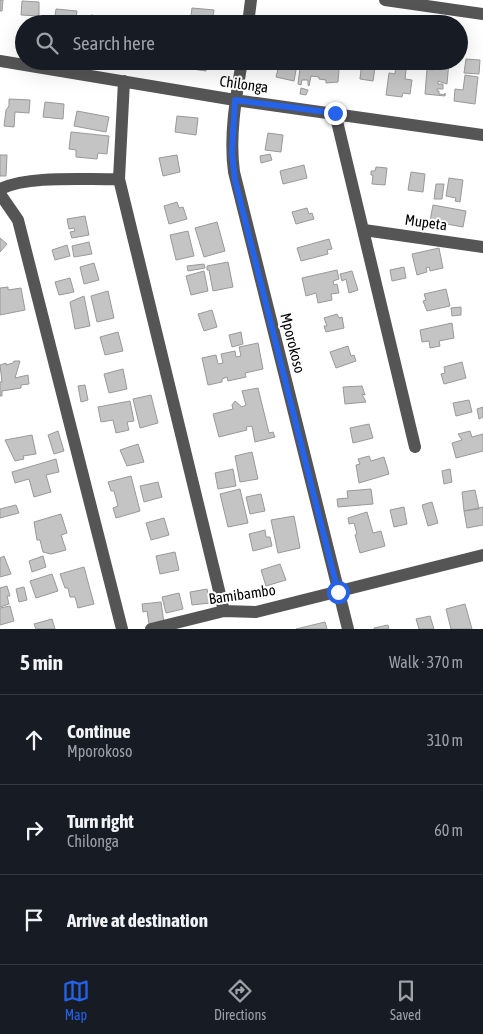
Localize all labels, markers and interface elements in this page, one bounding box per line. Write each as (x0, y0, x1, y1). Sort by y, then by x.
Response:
search box (15, 15, 468, 70)
icon: search (33, 29, 61, 57)
text: Search here (73, 32, 155, 54)
street label: Chilonga (219, 72, 269, 96)
route end (324, 102, 347, 125)
street label: Mupeta (404, 211, 448, 233)
street label: Mporokoso (277, 311, 309, 375)
street label: Bamibambo (207, 581, 277, 607)
route start (327, 581, 350, 604)
text: 5 min (20, 650, 63, 674)
text: Walk · 370 m (389, 653, 463, 671)
text: Continue (67, 720, 131, 742)
icon: ahead (20, 726, 48, 754)
text: 310 m (427, 731, 463, 749)
text: Mporokoso (67, 742, 132, 760)
text: Turn right (67, 810, 134, 832)
icon: right (20, 816, 48, 844)
text: 60 m (434, 821, 463, 839)
text: Chilonga (67, 832, 119, 850)
icon: arrive (20, 906, 48, 934)
text: Arrive at destination (67, 909, 208, 931)
tab: Map (62, 977, 90, 1023)
tab: Directions (214, 977, 266, 1023)
tab: Saved (390, 977, 421, 1023)

